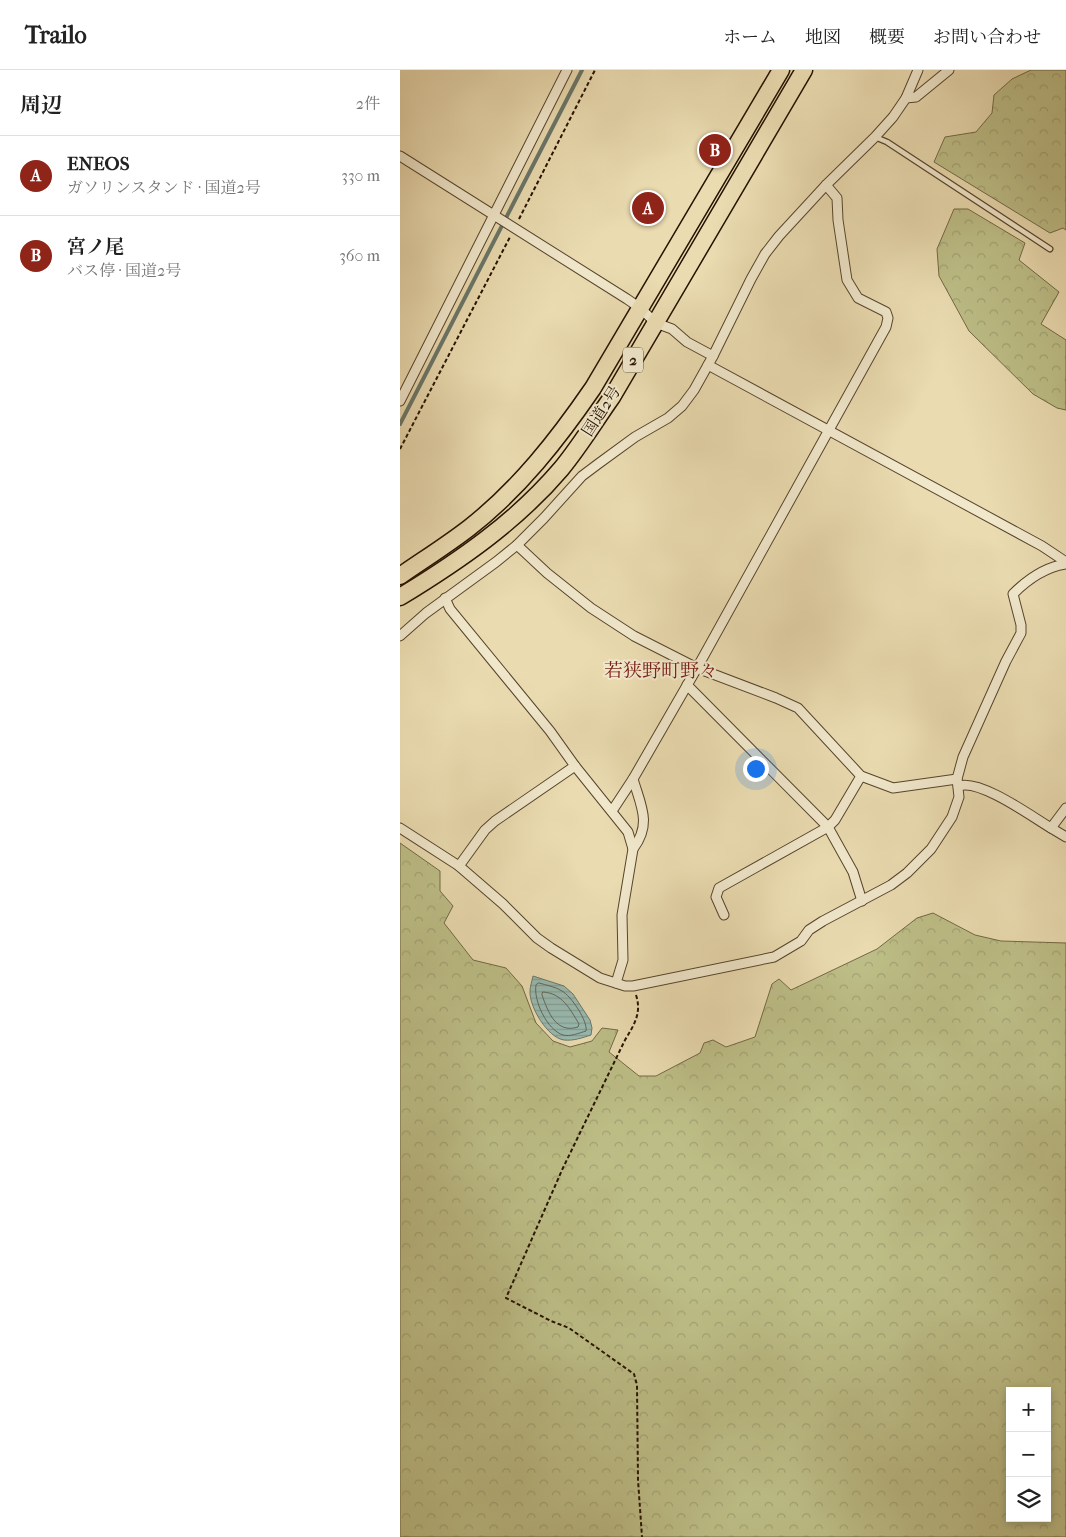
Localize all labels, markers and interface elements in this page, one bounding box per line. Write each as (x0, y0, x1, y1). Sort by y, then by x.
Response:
text: Trailo (25, 21, 87, 49)
text: ホーム (723, 27, 777, 48)
text: 地図 (805, 27, 841, 48)
text: 概要 (869, 27, 905, 48)
text: お問い合わせ (933, 27, 1041, 48)
text: 周辺 (20, 93, 62, 117)
text: 2件 (356, 94, 380, 113)
pin: B (699, 131, 731, 169)
text: ENEOS (67, 153, 129, 175)
text: A (31, 166, 41, 185)
text: 330 m (341, 166, 380, 185)
text: ガソリンスタンド · 国道2号 (67, 178, 261, 197)
pin: A (632, 189, 664, 227)
text: 宮ノ尾 (67, 236, 124, 258)
text: B (31, 246, 41, 265)
text: 360 m (339, 246, 380, 265)
text: バス停 · 国道2号 (67, 261, 181, 280)
road number: 2 (623, 348, 643, 372)
street label: 国道2号 (578, 382, 624, 440)
district label: 若狭野町野々 (604, 660, 718, 682)
your location (743, 756, 769, 782)
map controls (1006, 1387, 1051, 1522)
button: + (1006, 1387, 1051, 1432)
button: − (1006, 1432, 1051, 1477)
button: layers (1006, 1477, 1051, 1522)

